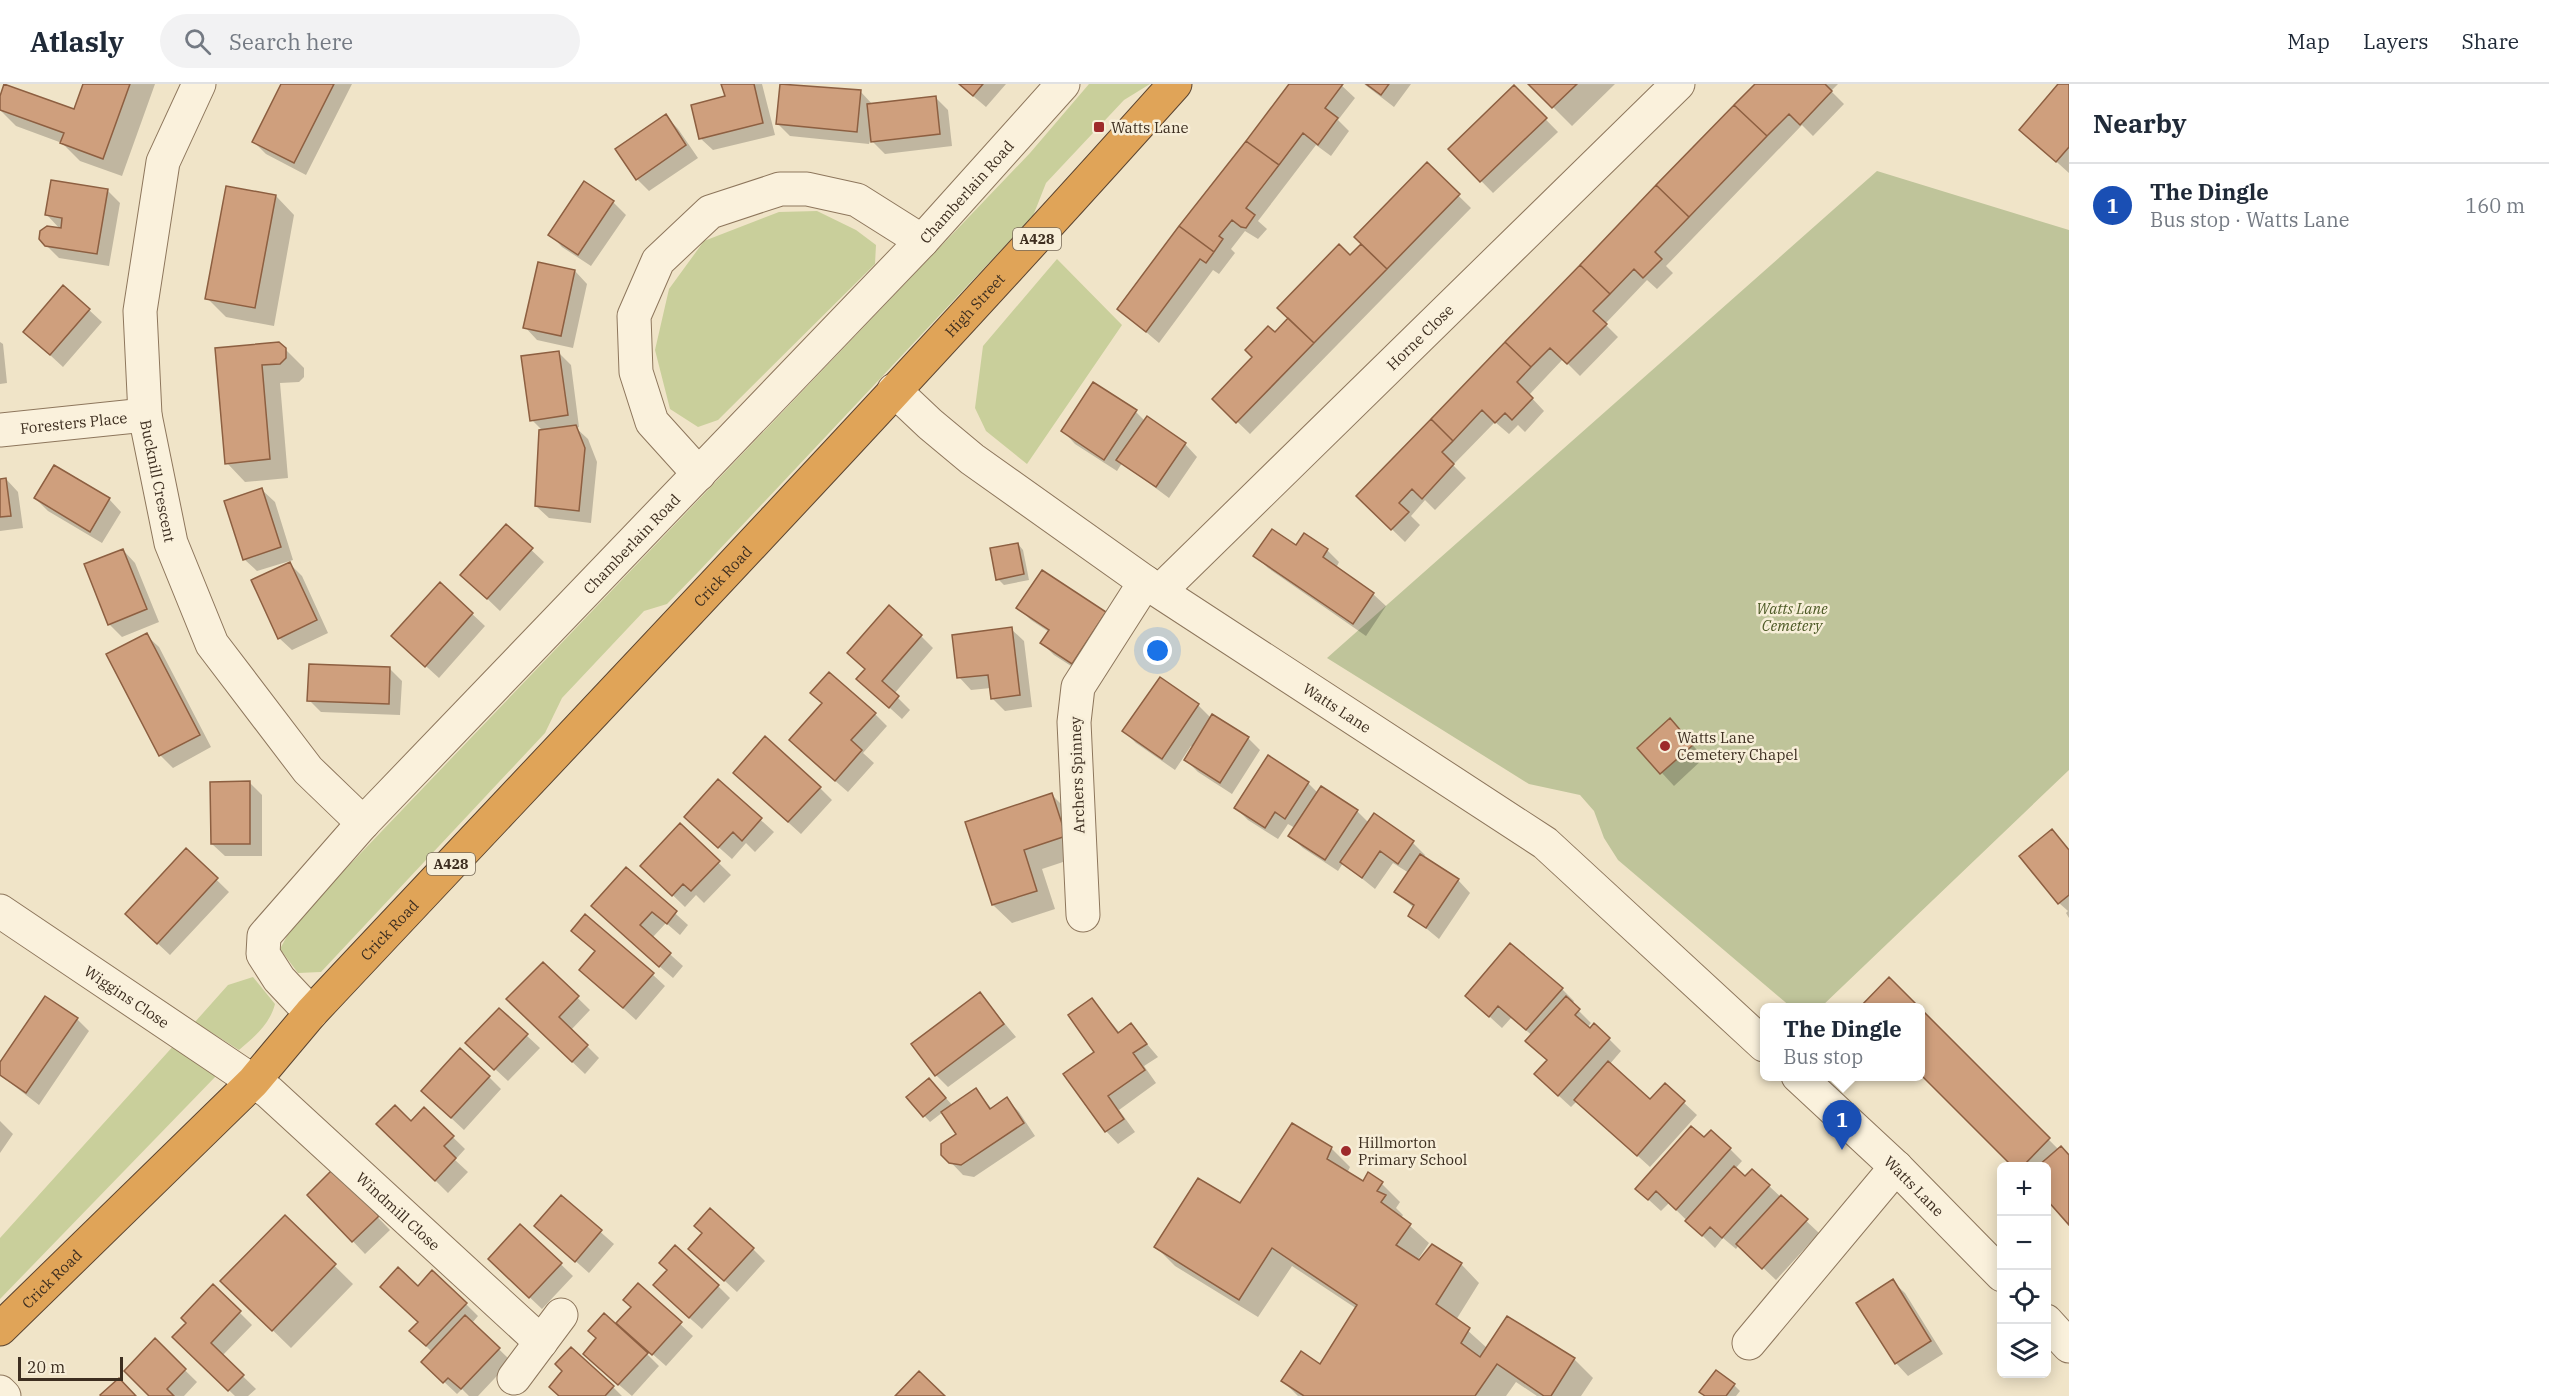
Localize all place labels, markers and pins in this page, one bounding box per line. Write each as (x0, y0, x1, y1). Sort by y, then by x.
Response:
place label: Watts Lane (1111, 118, 1189, 137)
marker: Watts Lane (1092, 120, 1106, 134)
place label: Watts Lane Cemetery Chapel (1677, 728, 1798, 764)
marker: Watts Lane Cemetery Chapel (1658, 739, 1672, 753)
pin: 1 (1822, 1100, 1862, 1150)
place label: Hillmorton Primary School (1358, 1133, 1467, 1169)
marker: Hillmorton Primary School (1339, 1144, 1353, 1158)

